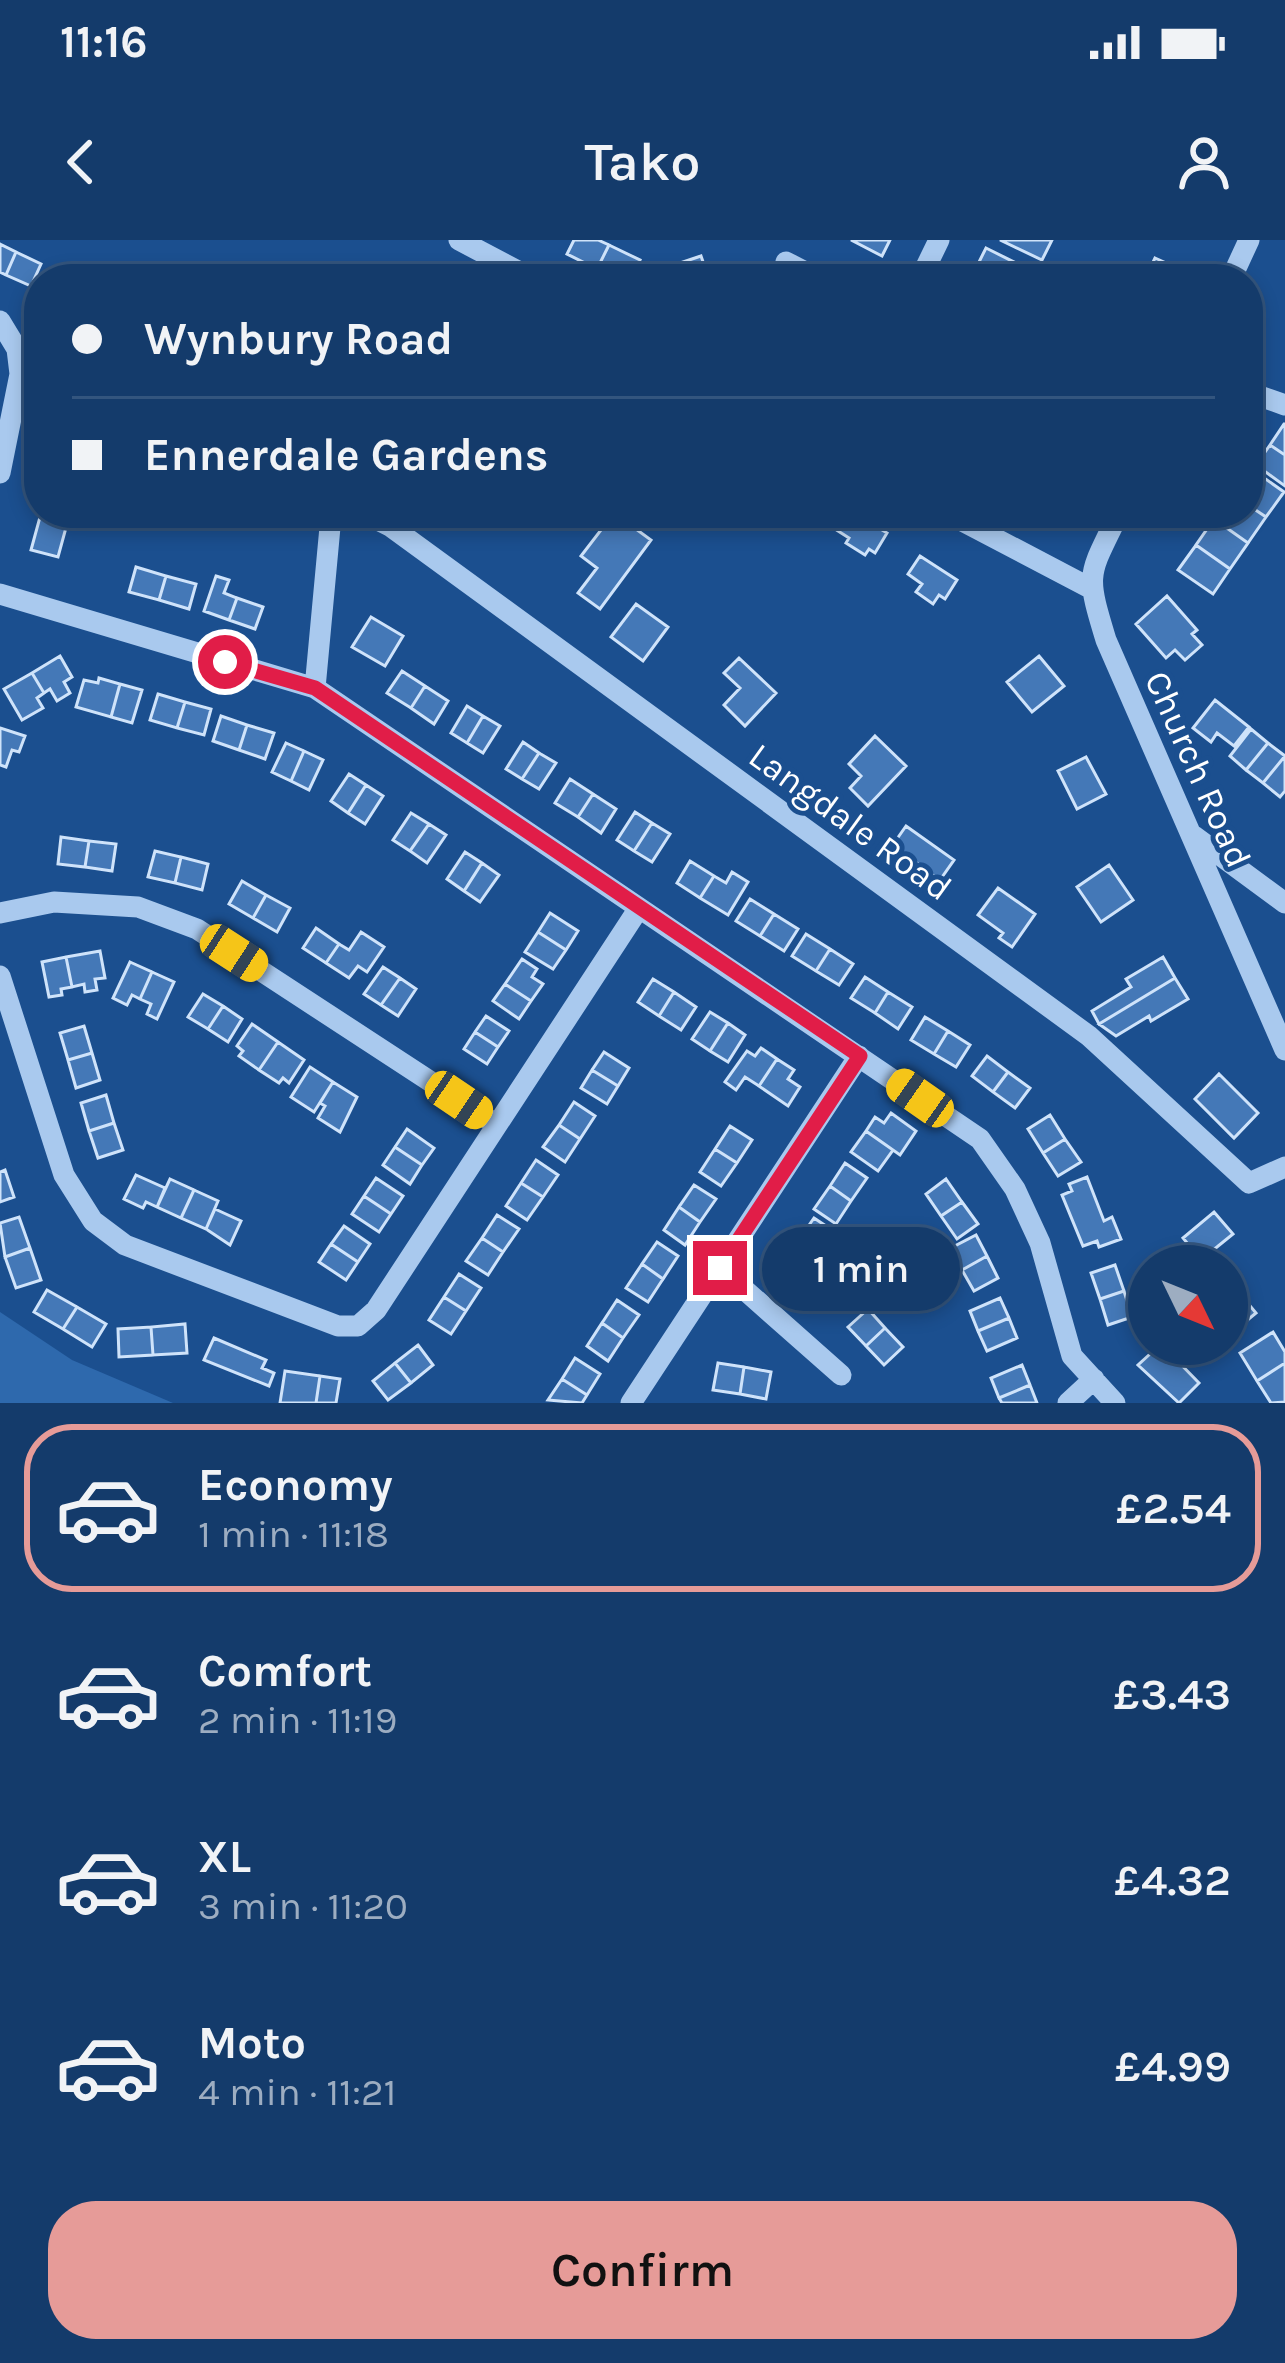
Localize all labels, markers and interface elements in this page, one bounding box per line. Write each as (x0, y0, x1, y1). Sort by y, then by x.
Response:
text: 11:16 (60, 16, 148, 68)
icon: back (48, 129, 114, 195)
icon: person (1171, 129, 1237, 195)
text: Tako (584, 130, 701, 194)
text: Wynbury Road (144, 313, 453, 365)
text: Ennerdale Gardens (144, 429, 549, 481)
route start (198, 635, 252, 689)
street label: Church Road (1136, 665, 1260, 874)
street label: Langdale Road (741, 734, 960, 909)
car (194, 918, 274, 988)
car (880, 1063, 960, 1133)
car (419, 1065, 499, 1135)
callout: 1 min (762, 1226, 960, 1310)
route end (693, 1241, 747, 1295)
north arrow (1128, 1245, 1248, 1365)
map controls (1128, 1245, 1248, 1365)
text: 1 min (813, 1246, 909, 1292)
icon: car (54, 1454, 162, 1562)
text: Economy (198, 1459, 393, 1511)
text: £2.54 (1116, 1482, 1231, 1534)
text: 1 min · 11:18 (198, 1511, 389, 1557)
icon: car (54, 1640, 162, 1748)
text: Comfort (198, 1645, 372, 1697)
text: £3.43 (1114, 1668, 1231, 1720)
text: 2 min · 11:19 (198, 1697, 397, 1743)
icon: car (54, 1826, 162, 1934)
text: XL (198, 1831, 251, 1883)
text: £4.32 (1114, 1854, 1231, 1906)
text: 3 min · 11:20 (198, 1883, 408, 1929)
icon: car (54, 2012, 162, 2120)
text: Moto (198, 2017, 306, 2069)
text: £4.99 (1115, 2040, 1231, 2092)
text: 4 min · 11:21 (198, 2069, 396, 2115)
button: Confirm (48, 2201, 1237, 2339)

